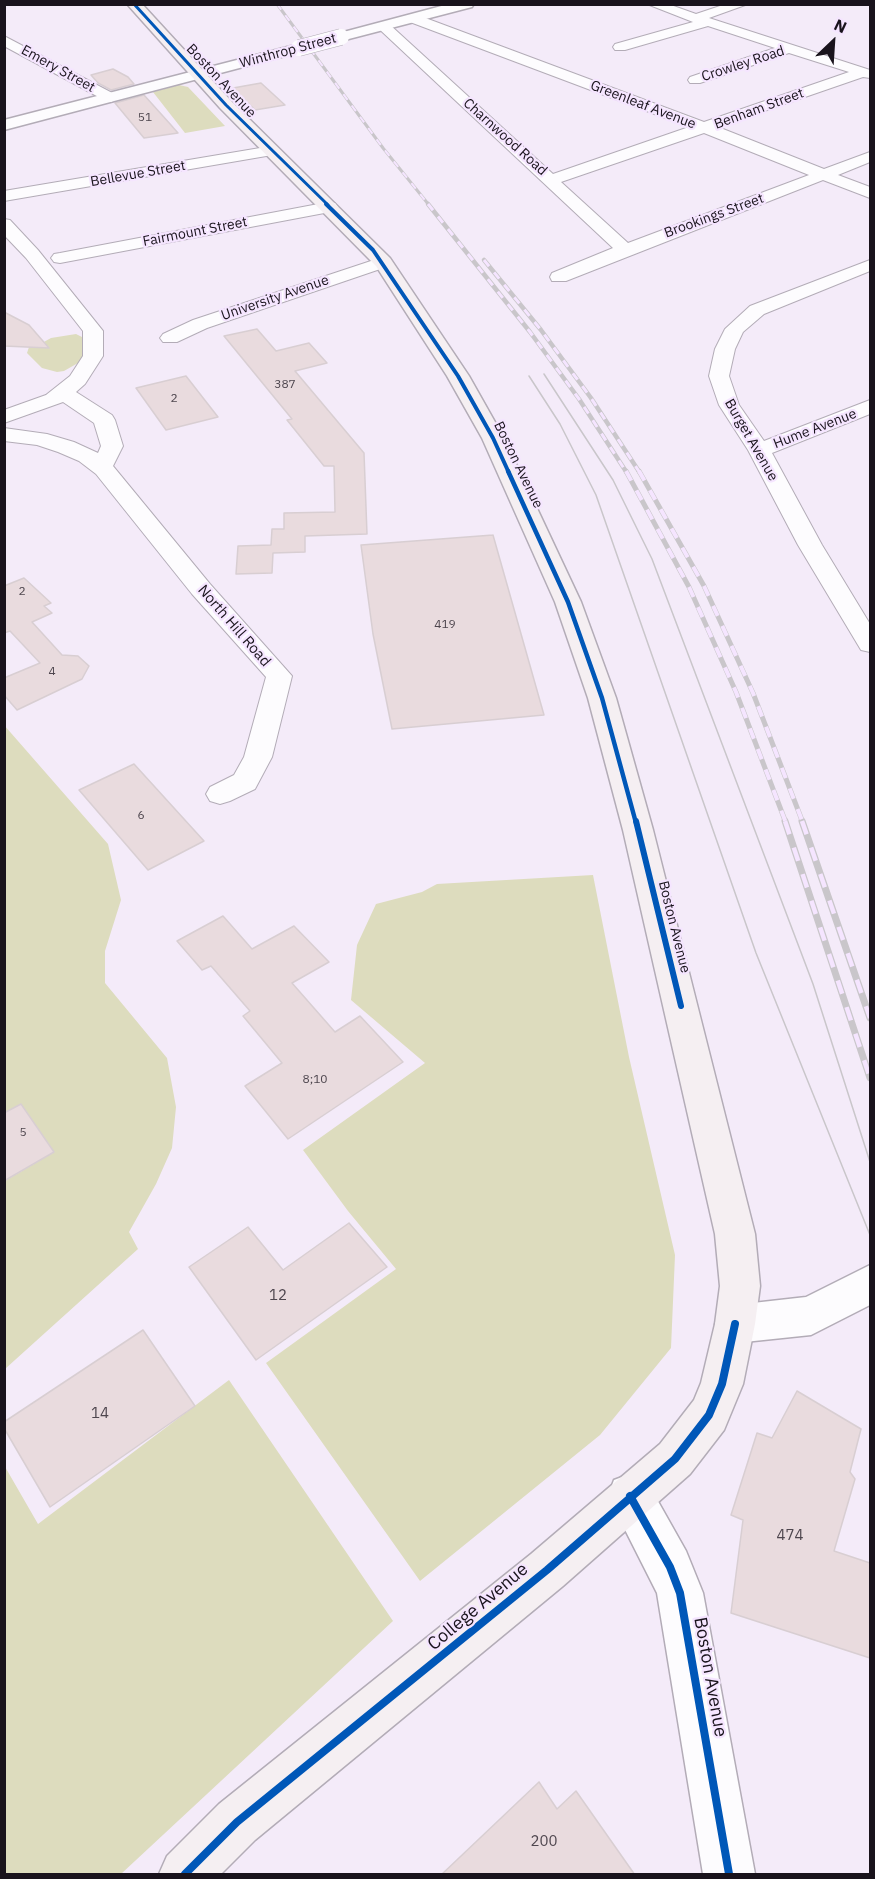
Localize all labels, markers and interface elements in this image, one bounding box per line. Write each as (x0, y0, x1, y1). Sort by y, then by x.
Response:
north arrow (803, 12, 863, 72)
text: N (831, 14, 850, 37)
street label: Winthrop Street (238, 30, 338, 72)
street label: Boston Avenue (183, 41, 259, 121)
street label: Emery Street (18, 42, 98, 96)
street label: Crowley Road (699, 43, 787, 85)
street label: Greenleaf Avenue (588, 77, 698, 133)
street label: Benham Street (712, 85, 806, 133)
street label: Charnwood Road (460, 95, 550, 179)
house number: 51 (138, 111, 152, 125)
street label: Bellevue Street (89, 157, 187, 191)
street label: Brookings Street (662, 190, 766, 242)
street label: Fairmount Street (141, 214, 249, 250)
street label: University Avenue (219, 272, 331, 324)
house number: 387 (274, 378, 296, 392)
house number: 2 (170, 392, 178, 406)
street label: Burget Avenue (721, 396, 781, 484)
street label: Hume Avenue (771, 405, 859, 453)
street label: Boston Avenue (490, 419, 546, 511)
street label: North Hill Road (194, 581, 274, 671)
house number: 2 (18, 585, 26, 599)
house number: 419 (434, 618, 456, 632)
house number: 4 (48, 665, 56, 679)
house number: 6 (137, 809, 145, 823)
street label: Boston Avenue (654, 879, 694, 975)
house number: 8;10 (302, 1073, 328, 1087)
house number: 5 (19, 1126, 27, 1140)
house number: 12 (269, 1287, 287, 1305)
house number: 14 (91, 1405, 109, 1423)
house number: 474 (777, 1527, 803, 1545)
street label: College Avenue (423, 1559, 533, 1655)
street label: Boston Avenue (689, 1615, 731, 1739)
house number: 200 (531, 1833, 557, 1851)

